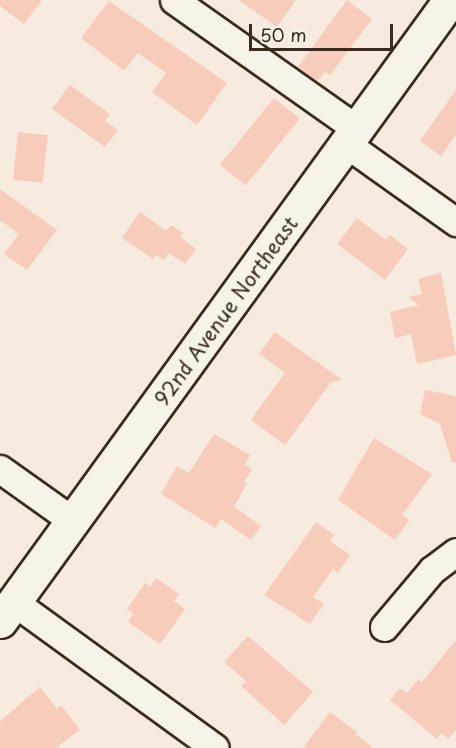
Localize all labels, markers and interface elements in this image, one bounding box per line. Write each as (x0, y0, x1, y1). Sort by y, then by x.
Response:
scale bar (252, 12, 396, 50)
text: 50 m (260, 21, 307, 48)
street label: 92nd Avenue Northeast (150, 212, 302, 410)

